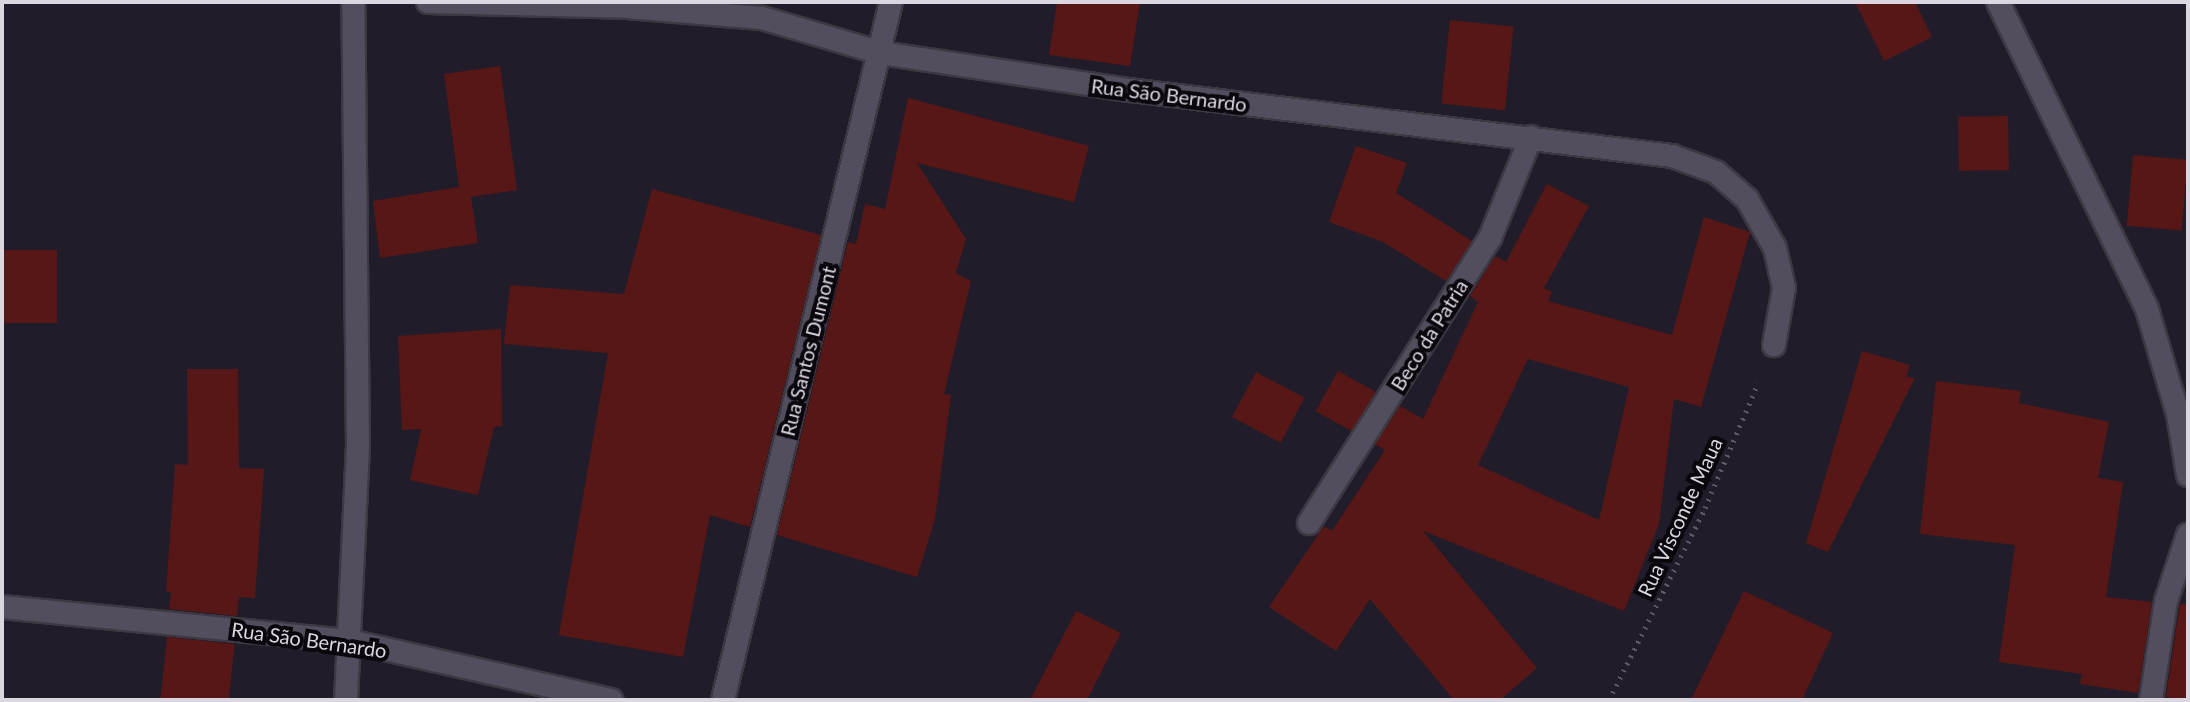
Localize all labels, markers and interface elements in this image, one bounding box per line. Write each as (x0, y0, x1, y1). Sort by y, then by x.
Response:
street label: Rua São Bernardo (1090, 74, 1248, 116)
street label: Rua Santos Dumont (775, 263, 841, 439)
street label: Beco da Patria (1385, 275, 1473, 395)
street label: Rua Visconde Maua (1632, 433, 1728, 601)
street label: Rua São Bernardo (230, 617, 388, 663)

